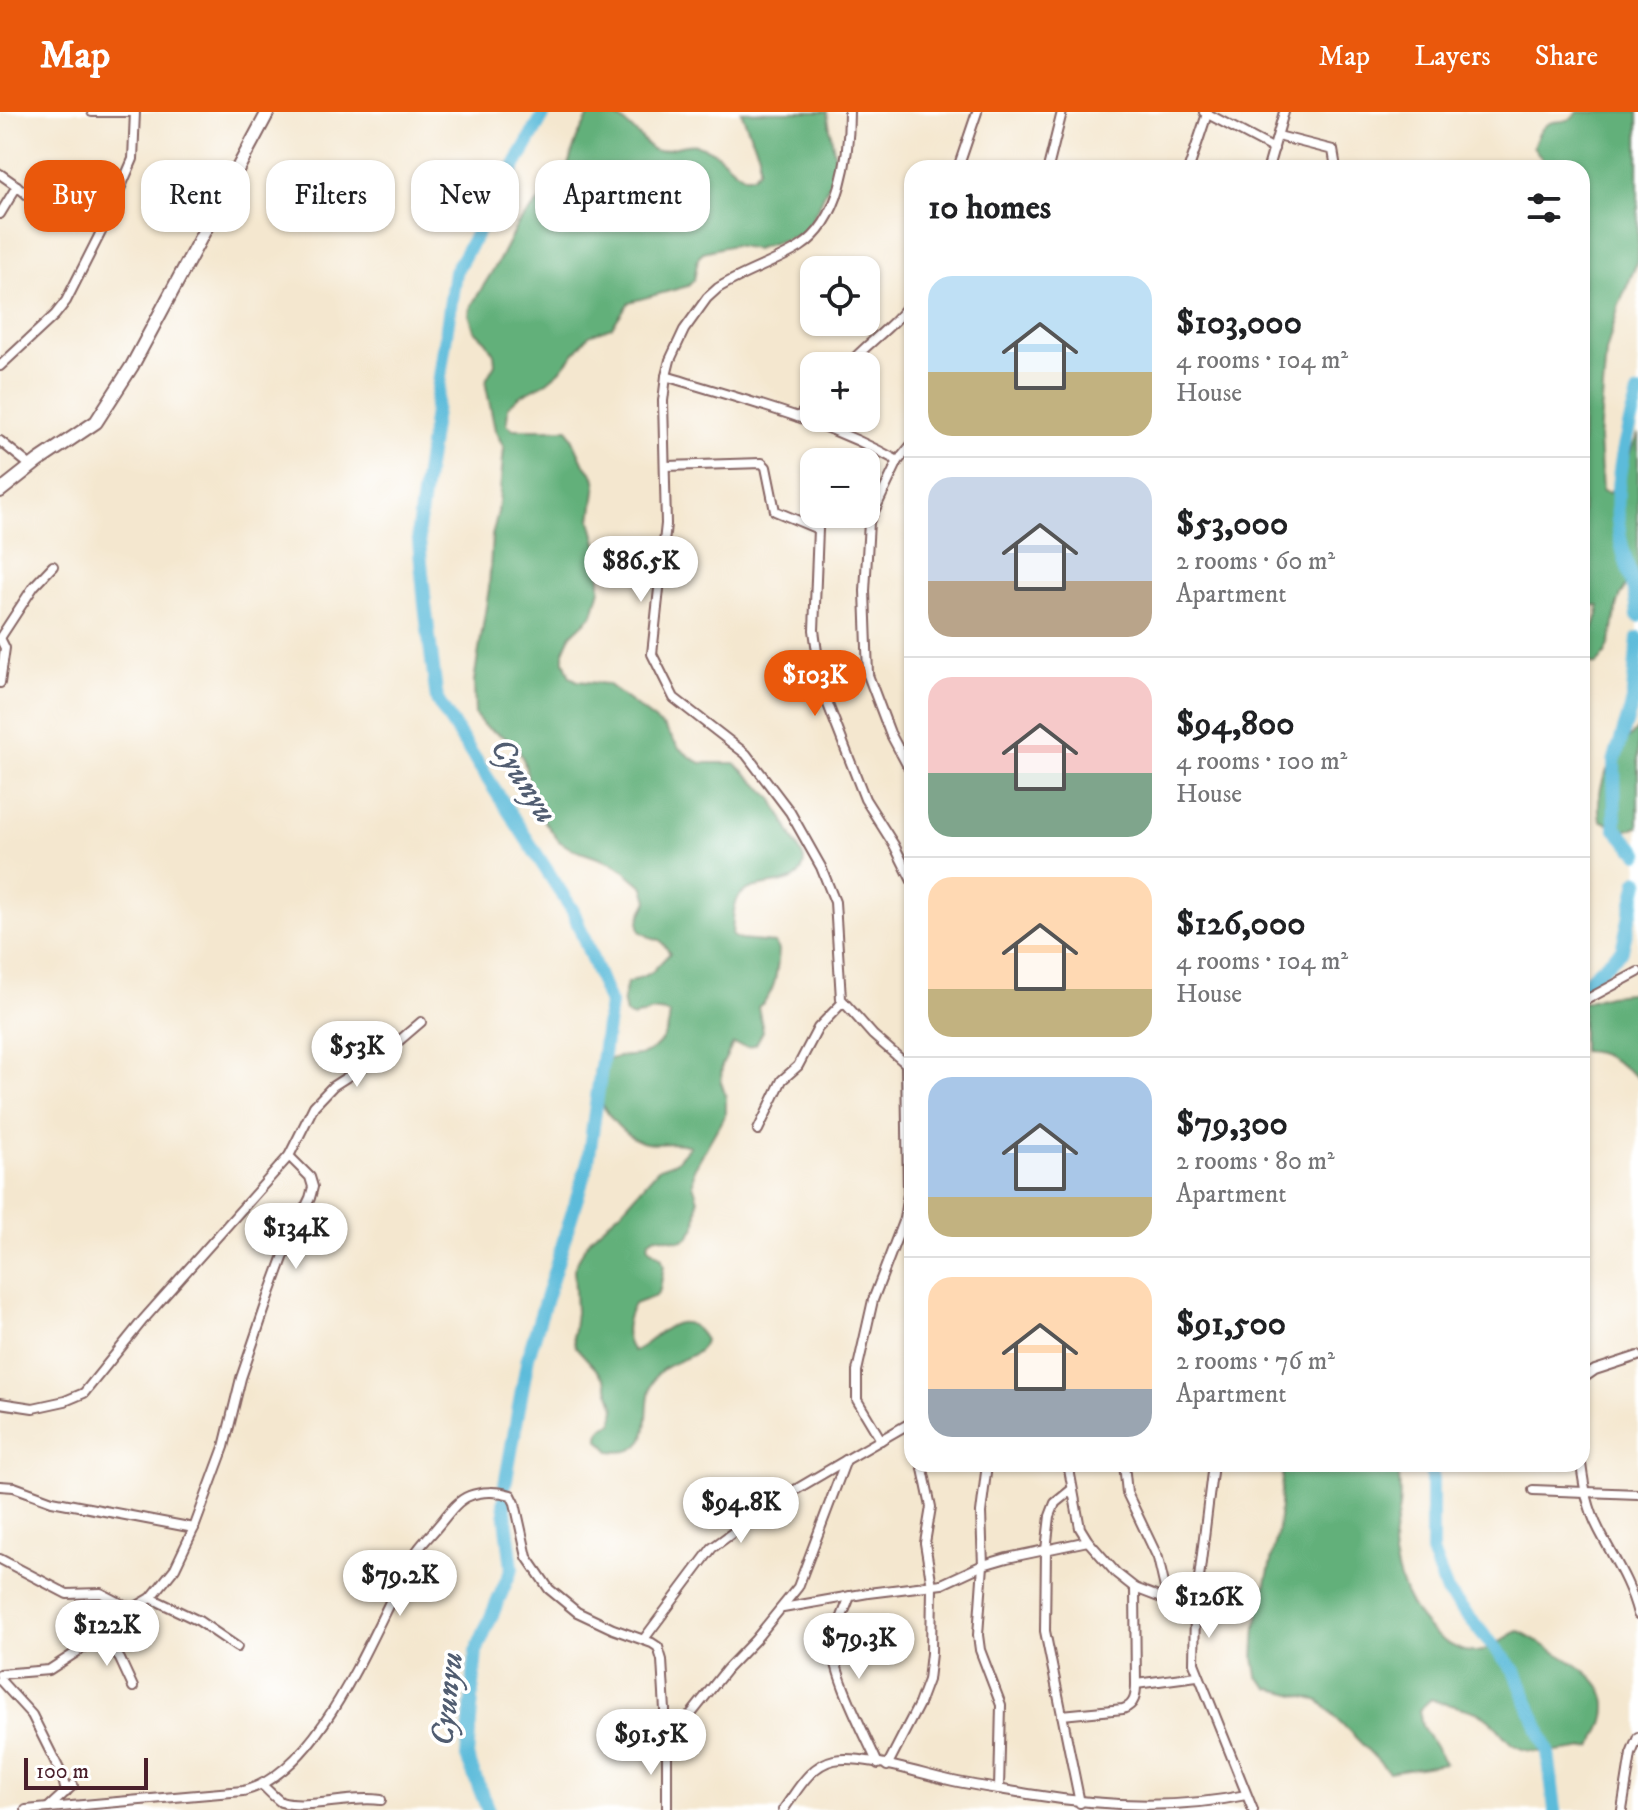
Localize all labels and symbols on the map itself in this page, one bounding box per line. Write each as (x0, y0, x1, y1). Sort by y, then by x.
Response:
pin: $86.5K (576, 536, 706, 604)
pin: $103K (759, 650, 871, 718)
water label: Cyunyu (481, 731, 565, 831)
pin: $53K (310, 1021, 404, 1089)
pin: $134K (240, 1203, 352, 1271)
pin: $94.8K (676, 1477, 806, 1545)
pin: $79.2K (335, 1550, 465, 1618)
pin: $126K (1153, 1572, 1265, 1640)
pin: $122K (51, 1600, 163, 1668)
pin: $79.3K (794, 1613, 924, 1681)
water label: Cyunyu (423, 1650, 473, 1748)
pin: $91.5K (586, 1709, 716, 1777)
scale bar (24, 1754, 148, 1790)

